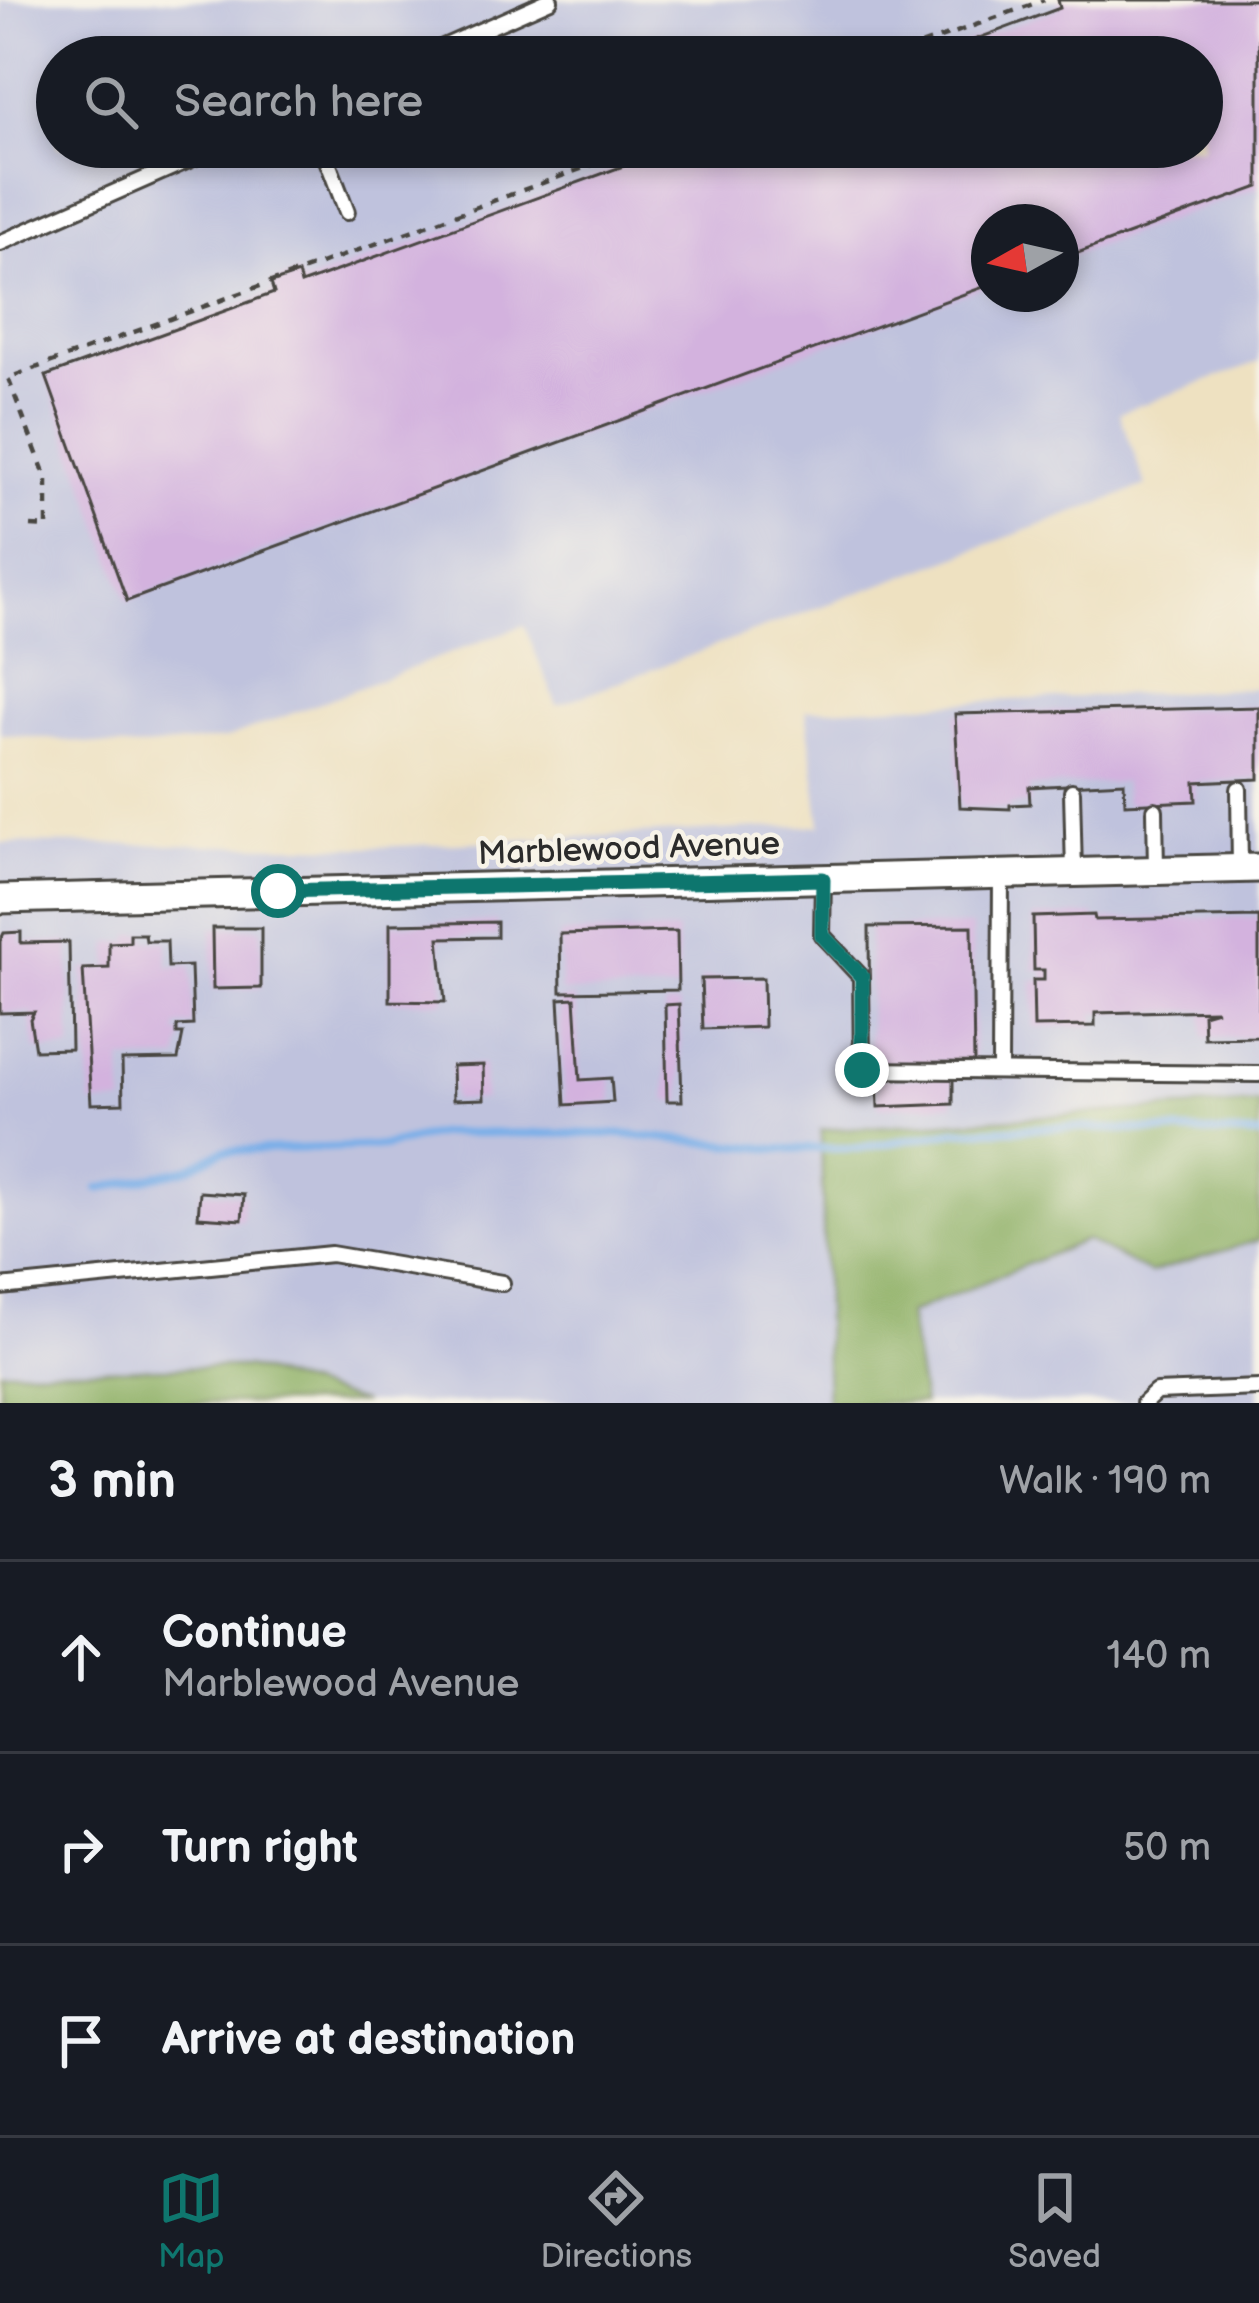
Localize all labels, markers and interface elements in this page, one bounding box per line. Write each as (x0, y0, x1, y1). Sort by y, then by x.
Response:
search box (36, 36, 1223, 168)
icon: search (78, 69, 144, 135)
text: Search here (174, 75, 423, 130)
north arrow (971, 204, 1079, 312)
street label: Marblewood Avenue (477, 824, 781, 874)
route start (251, 864, 305, 918)
route end (835, 1043, 889, 1097)
text: 3 min (48, 1451, 176, 1512)
text: Walk · 190 m (999, 1458, 1211, 1505)
text: Continue (162, 1606, 347, 1661)
icon: ahead (48, 1624, 114, 1690)
text: 140 m (1106, 1633, 1211, 1680)
text: Marblewood Avenue (162, 1661, 519, 1708)
icon: right (48, 1816, 114, 1882)
text: Turn right (162, 1821, 358, 1876)
text: 50 m (1123, 1825, 1211, 1872)
icon: arrive (48, 2008, 114, 2074)
text: Arrive at destination (162, 2013, 575, 2068)
tab: Map (158, 2165, 224, 2277)
tab: Directions (541, 2165, 692, 2277)
tab: Saved (1008, 2165, 1101, 2277)

